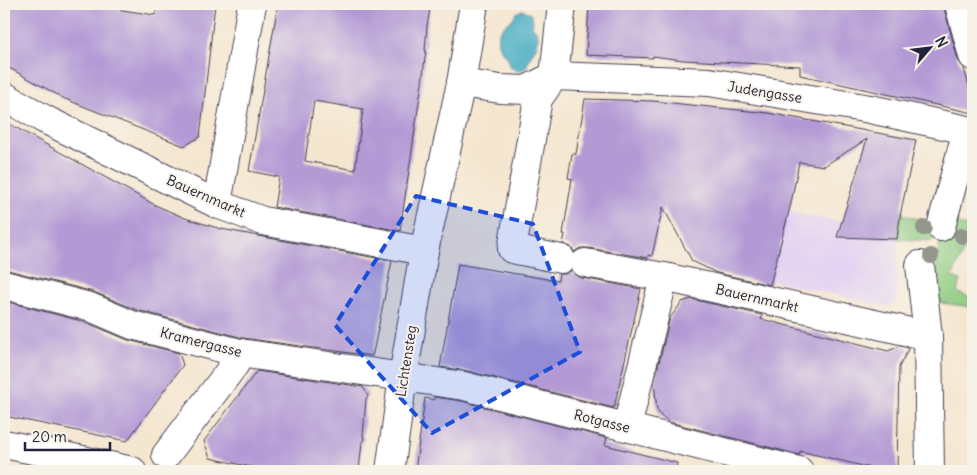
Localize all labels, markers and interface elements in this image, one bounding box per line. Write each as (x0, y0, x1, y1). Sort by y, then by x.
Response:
north arrow (904, 22, 954, 72)
text: N (931, 33, 952, 50)
street label: Judengasse (726, 77, 804, 107)
street label: Bauernmarkt (164, 171, 248, 222)
street label: Bauernmarkt (714, 280, 800, 316)
street label: Kramergasse (158, 323, 244, 361)
street label: Lichtensteg (391, 324, 421, 398)
street label: Rotgasse (572, 405, 632, 437)
scale bar (25, 420, 110, 452)
text: 20 m (32, 427, 67, 446)

